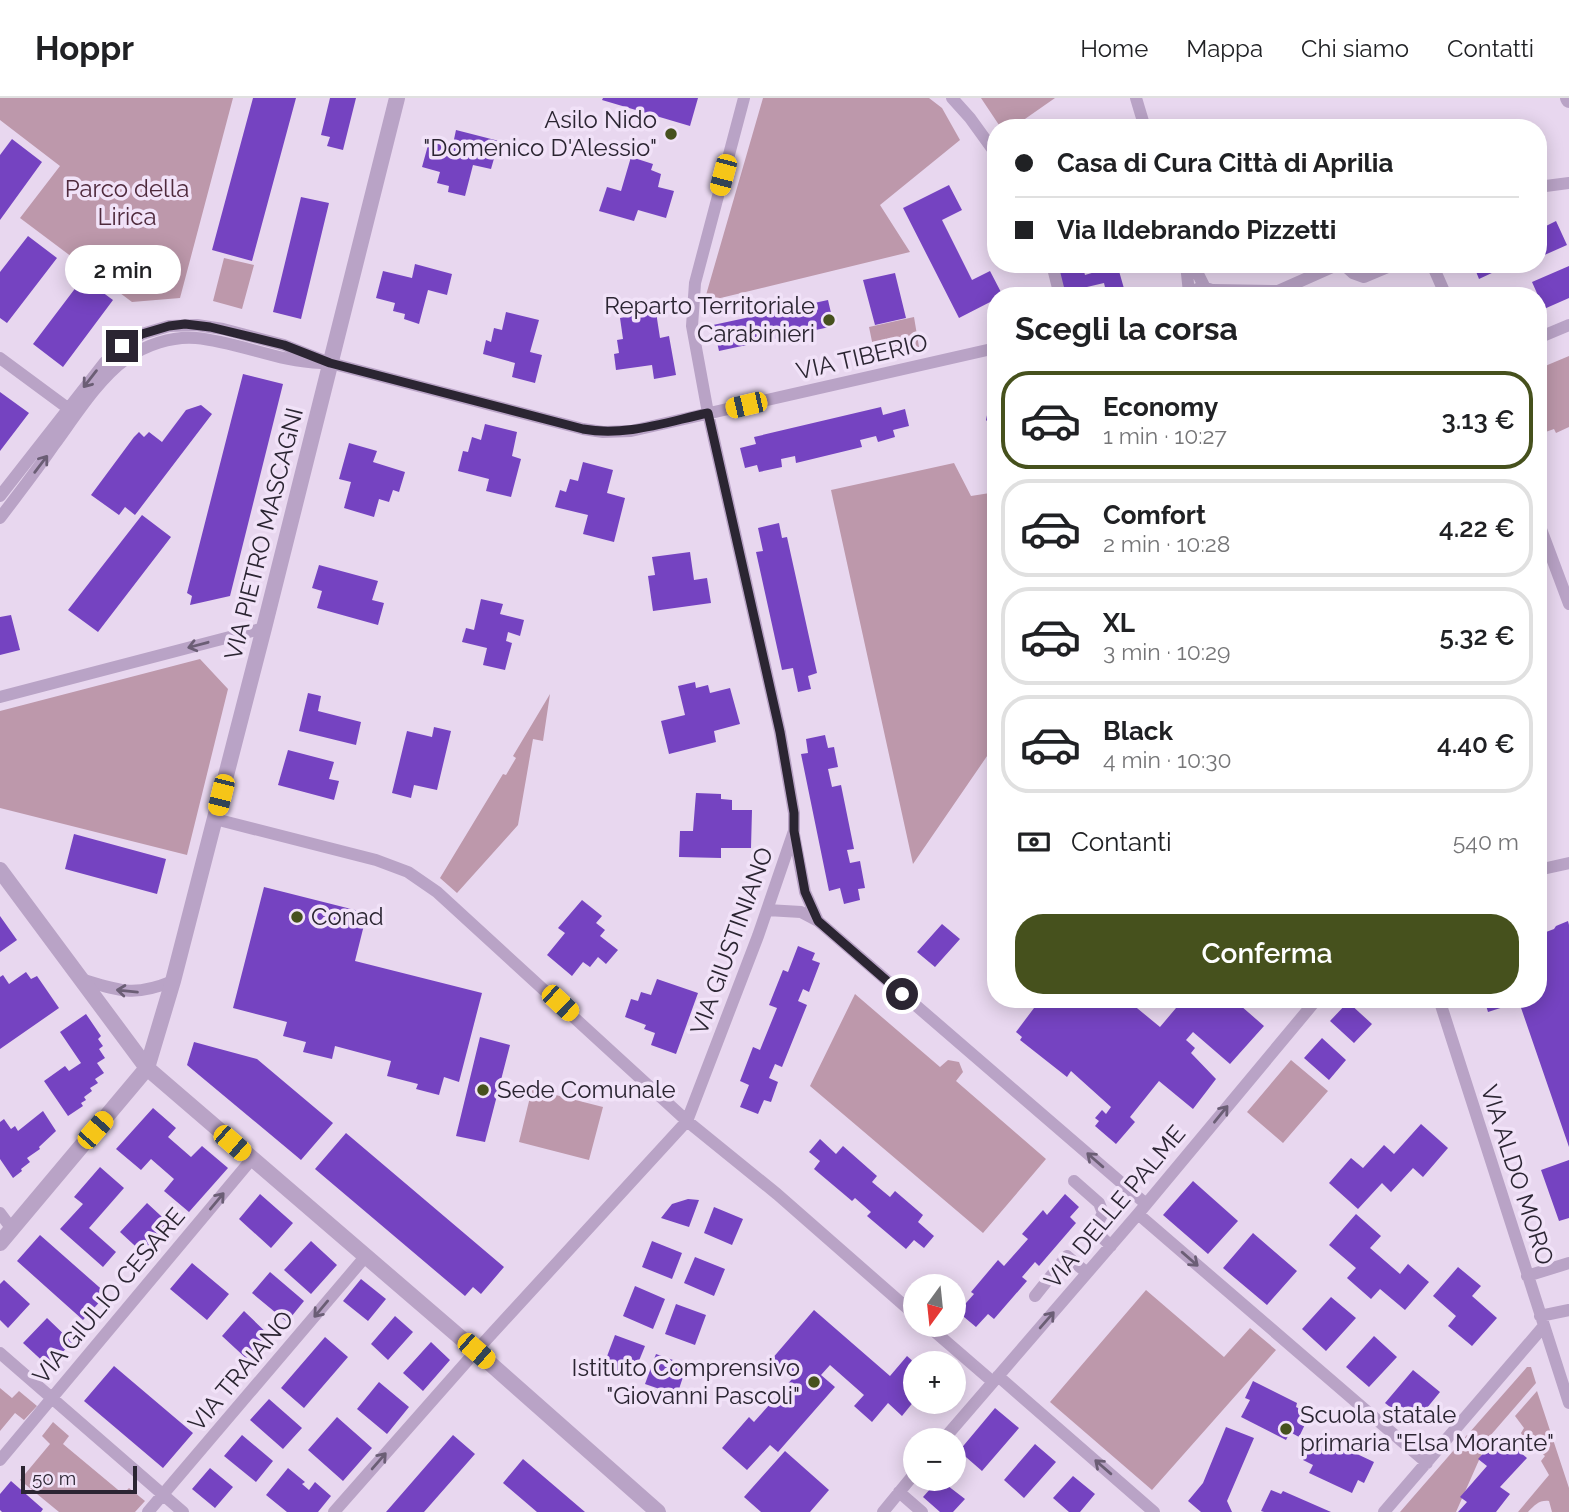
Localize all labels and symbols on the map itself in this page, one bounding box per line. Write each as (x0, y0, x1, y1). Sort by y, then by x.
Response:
place label: Asilo Nido "Domenico D'Alessio" (423, 105, 657, 162)
marker: Asilo Nido "Domenico D'Alessio" (663, 126, 679, 142)
car (708, 152, 739, 198)
park label: Parco della Lirica (65, 174, 189, 231)
callout: 2 min (64, 244, 180, 294)
place label: Reparto Territoriale Carabinieri (604, 291, 815, 348)
marker: Reparto Territoriale Carabinieri (821, 312, 837, 328)
street label: VIA TIBERIO (793, 327, 930, 386)
route end (106, 330, 138, 362)
one-way arrow (82, 369, 97, 388)
car (724, 390, 769, 420)
street label: VIA PIETRO MASCAGNI (218, 405, 309, 663)
one-way arrow (33, 454, 48, 473)
one-way arrow (188, 639, 210, 652)
car (206, 772, 237, 818)
street label: VIA GIUSTINIANO (684, 843, 779, 1039)
place label: Conad (311, 902, 384, 931)
marker: Conad (289, 909, 305, 925)
route start (886, 978, 918, 1010)
car (538, 981, 583, 1025)
one-way arrow (116, 984, 139, 997)
place label: Sede Comunale (497, 1075, 676, 1104)
street label: VIA ALDO MORO (1475, 1081, 1560, 1268)
marker: Sede Comunale (475, 1082, 491, 1098)
one-way arrow (1213, 1106, 1229, 1124)
car (74, 1107, 117, 1153)
street label: VIA DELLE PALME (1038, 1119, 1191, 1294)
car (210, 1121, 255, 1165)
one-way arrow (1086, 1152, 1104, 1168)
one-way arrow (209, 1192, 224, 1210)
street label: VIA GIULIO CESARE (27, 1202, 191, 1390)
one-way arrow (1180, 1251, 1198, 1267)
north arrow (903, 1274, 966, 1337)
one-way arrow (313, 1299, 329, 1317)
street label: VIA TRAIANO (182, 1305, 299, 1437)
one-way arrow (1039, 1311, 1055, 1329)
car (454, 1329, 499, 1373)
place label: Istituto Comprensivo "Giovanni Pascoli" (572, 1353, 800, 1410)
marker: Istituto Comprensivo "Giovanni Pascoli" (806, 1374, 822, 1390)
place label: Scuola statale primaria "Elsa Morante" (1300, 1400, 1554, 1457)
marker: Scuola statale primaria "Elsa Morante" (1278, 1421, 1294, 1437)
one-way arrow (371, 1453, 388, 1470)
one-way arrow (1094, 1459, 1112, 1475)
scale bar (21, 1463, 136, 1495)

